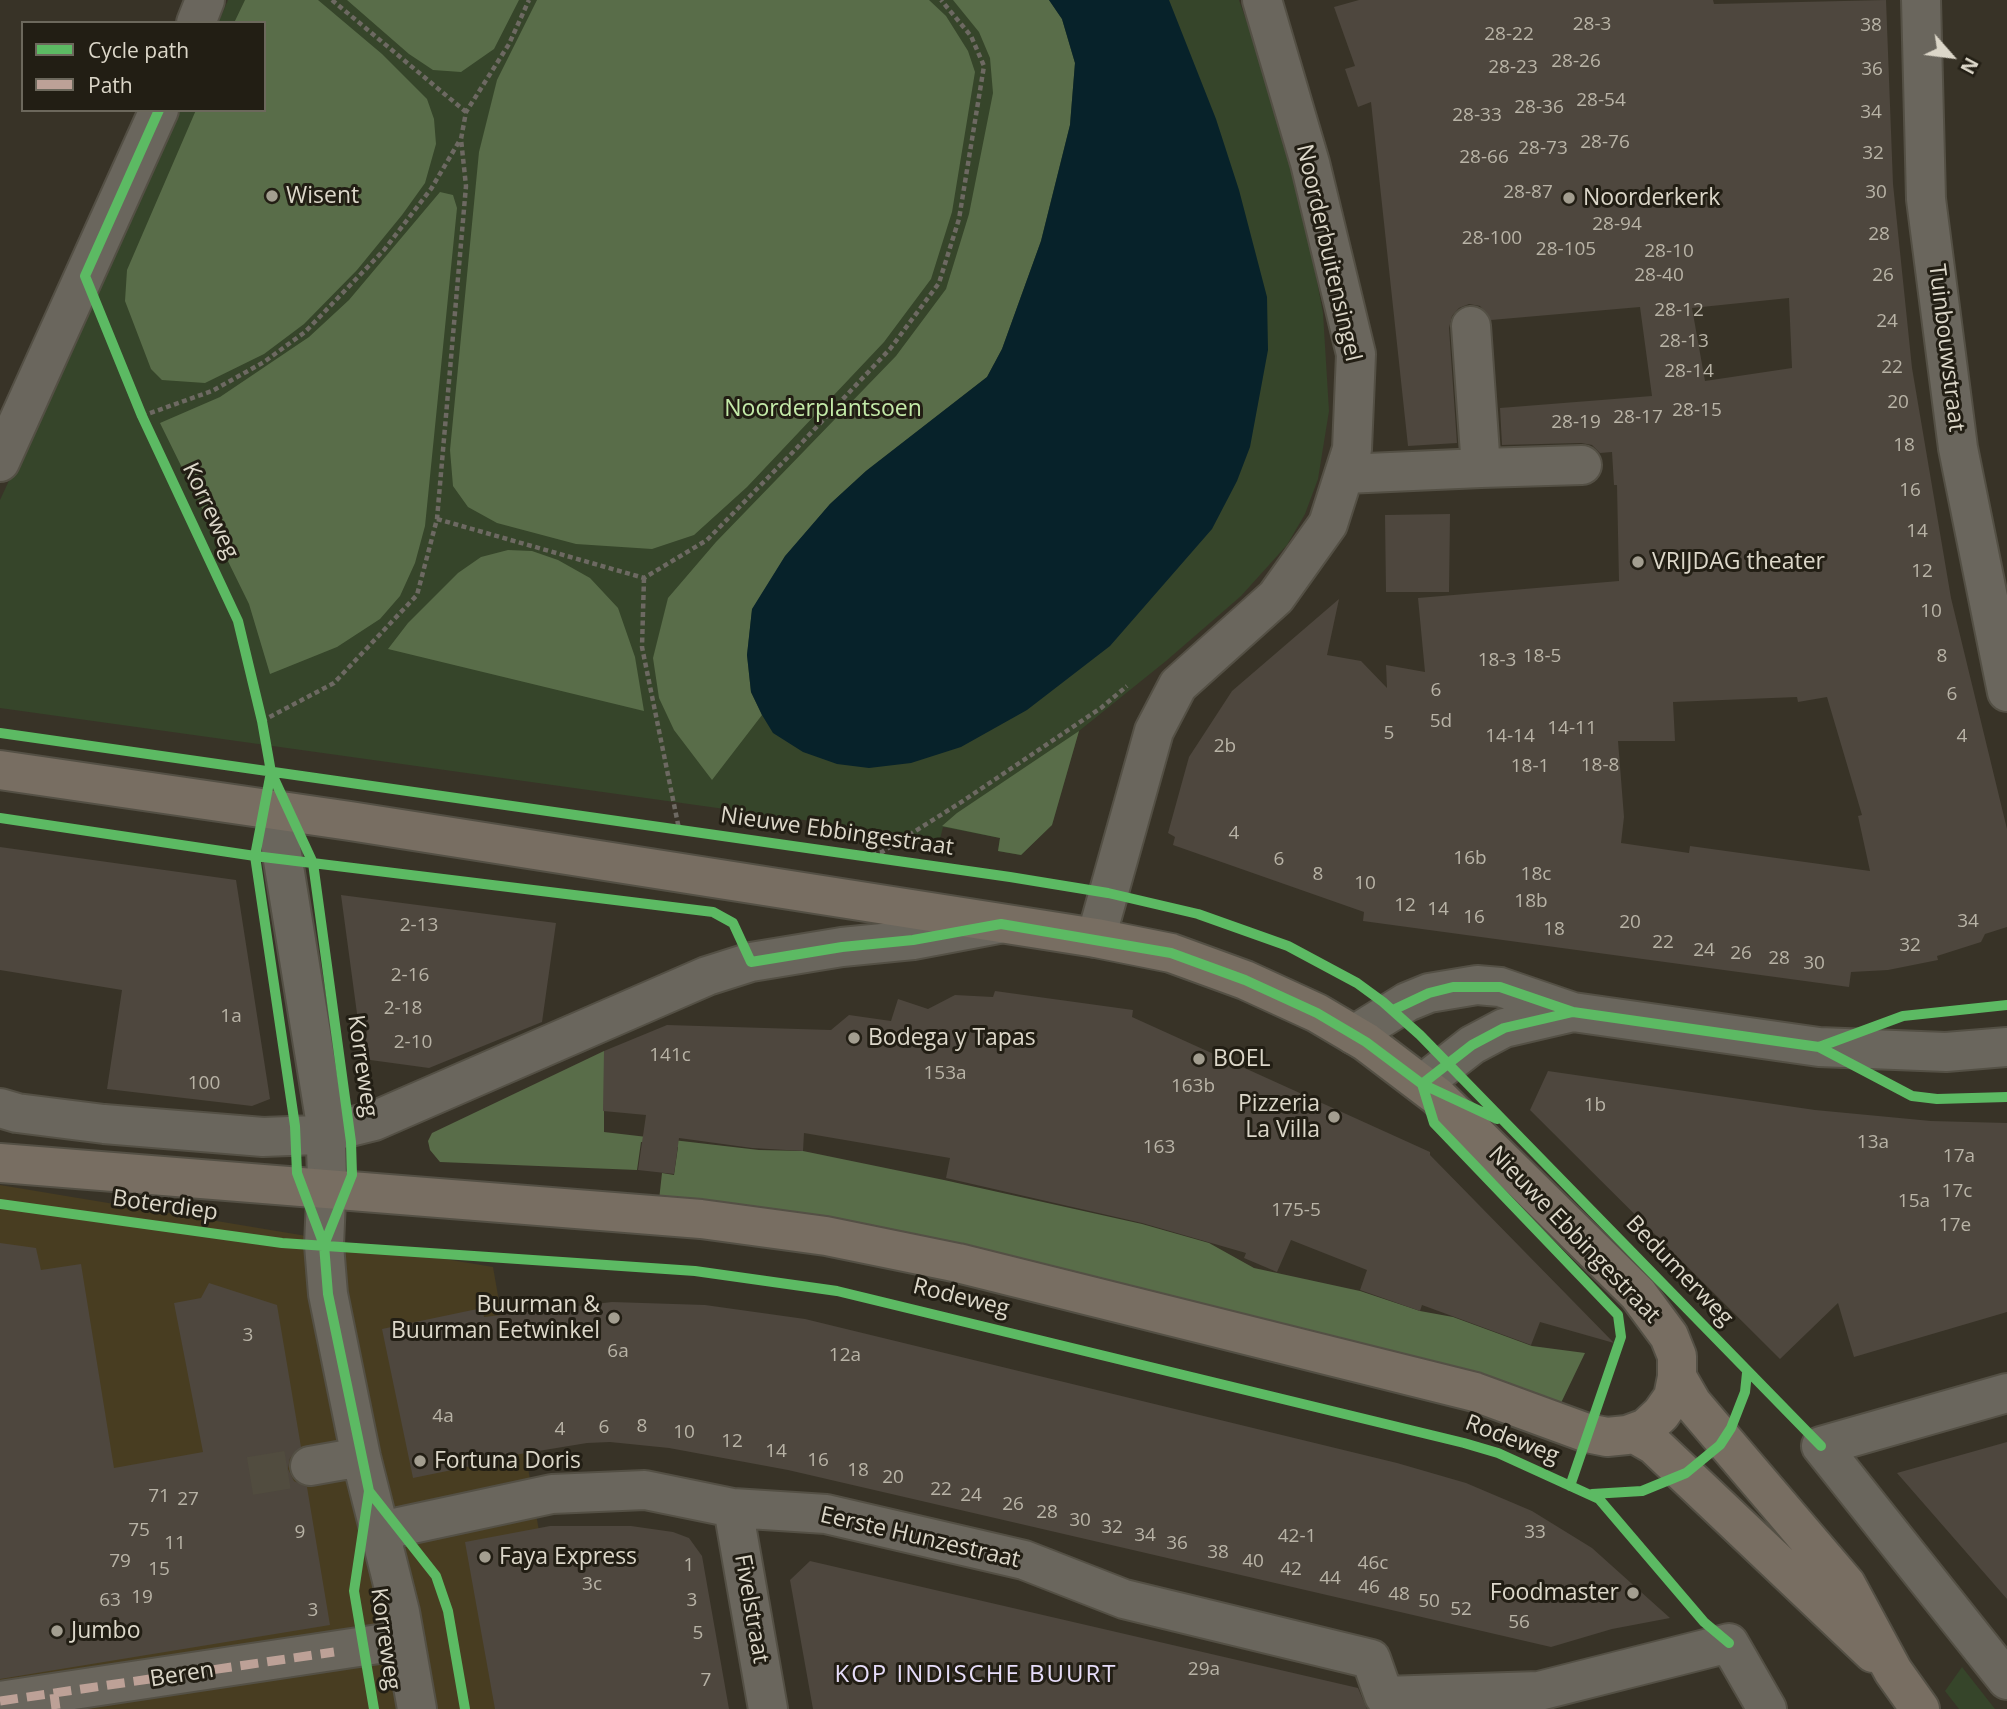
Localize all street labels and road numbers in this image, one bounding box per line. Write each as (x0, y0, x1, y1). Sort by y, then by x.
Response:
street label: Noorderbuitensingel (1290, 142, 1366, 364)
street label: Tuinbouwstraat (1922, 263, 1970, 433)
street label: Korreweg (176, 459, 244, 563)
street label: Nieuwe Ebbingestraat (719, 802, 955, 862)
street label: Korreweg (341, 1013, 383, 1119)
street label: Nieuwe Ebbingestraat (1482, 1141, 1666, 1329)
street label: Boterdiep (111, 1185, 219, 1227)
street label: Bedumerweg (1619, 1210, 1739, 1332)
street label: Rodeweg (910, 1273, 1012, 1323)
street label: Rodeweg (1461, 1410, 1563, 1470)
street label: Eerste Hunzestraat (817, 1502, 1023, 1574)
street label: Fivelstraat (728, 1552, 774, 1666)
street label: Korreweg (364, 1586, 406, 1692)
street label: Beren (148, 1656, 216, 1694)

